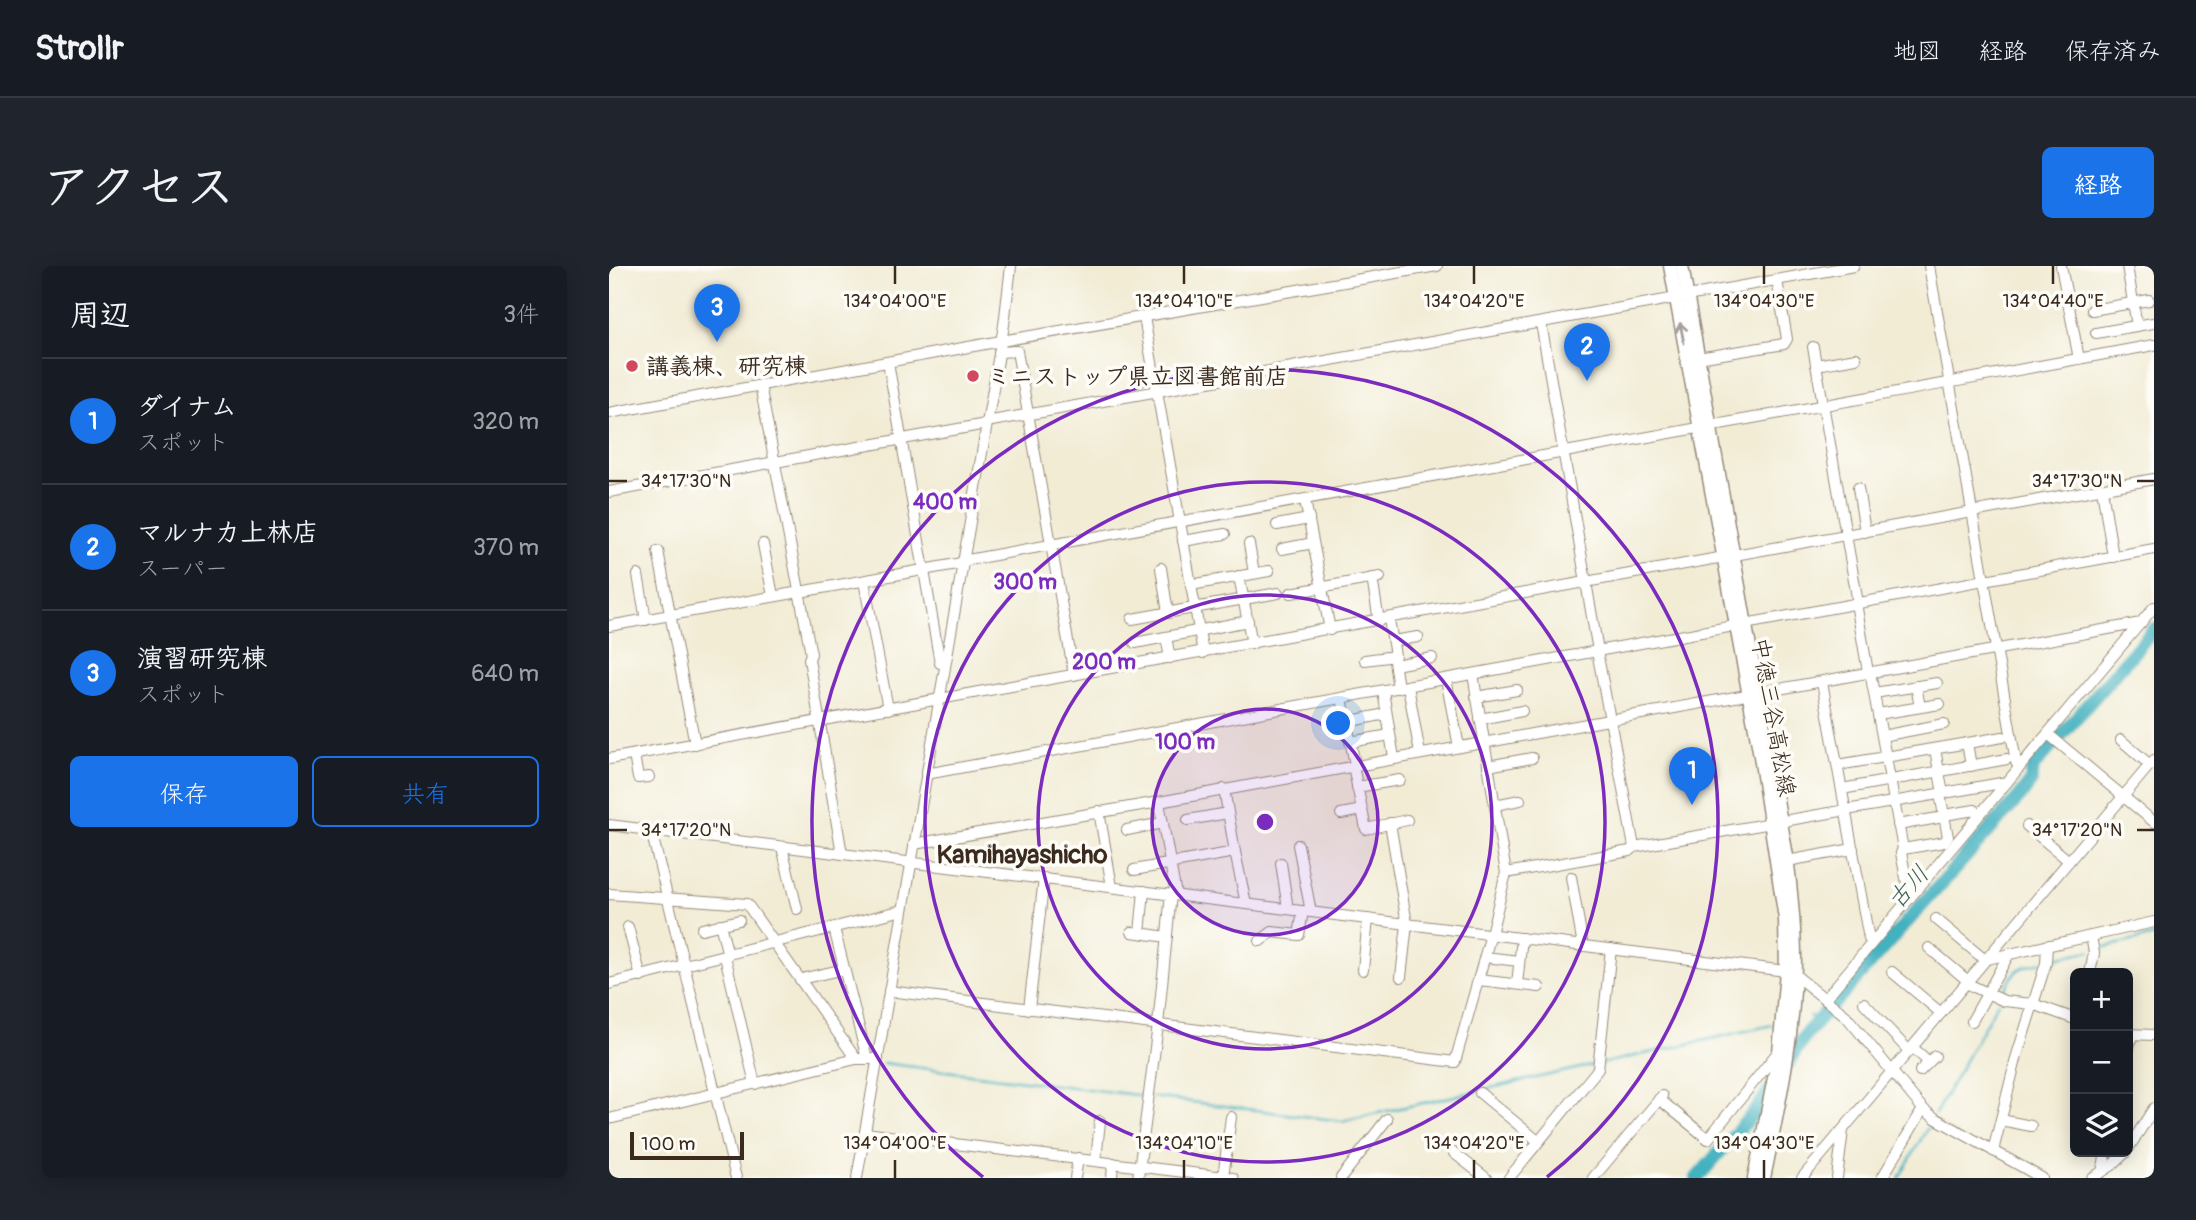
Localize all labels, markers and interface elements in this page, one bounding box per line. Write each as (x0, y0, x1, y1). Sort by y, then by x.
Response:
text: Strollr (35, 28, 124, 69)
text: 地図 (1893, 37, 1941, 66)
text: 経路 (1979, 37, 2027, 66)
text: 保存済み (2065, 37, 2161, 66)
button: 経路 (2042, 147, 2154, 218)
text: アクセス (42, 157, 235, 218)
pin: 3 (694, 284, 740, 342)
text: 134°04'00"E (844, 290, 946, 313)
text: 134°04'10"E (1135, 290, 1233, 313)
text: 134°04'20"E (1424, 290, 1524, 313)
text: 134°04'30"E (1714, 290, 1814, 313)
text: 134°04'40"E (2002, 290, 2104, 313)
text: 周辺 (70, 297, 130, 334)
text: 3件 (503, 300, 539, 329)
one-way arrow (1675, 322, 1688, 345)
pin: 2 (1564, 323, 1610, 381)
place label: 講義棟、研究棟 (646, 352, 807, 381)
marker: 講義棟、研究棟 (624, 358, 640, 374)
place label: ミニストップ県立図書館前店 (987, 362, 1288, 391)
marker: ミニストップ県立図書館前店 (965, 368, 981, 384)
text: ダイナム (137, 391, 237, 423)
text: 1 (89, 407, 98, 436)
text: 320 m (472, 407, 539, 436)
text: スポット (137, 428, 229, 457)
text: 34°17'30"N (641, 470, 731, 493)
text: 34°17'30"N (2032, 470, 2122, 493)
text: 400 m (913, 489, 977, 516)
text: マルナカ上林店 (137, 517, 318, 549)
text: 2 (87, 533, 99, 562)
text: 370 m (473, 533, 539, 562)
text: スーパー (137, 554, 228, 583)
text: 300 m (993, 569, 1057, 596)
street label: 中徳三谷高松線 (1745, 635, 1802, 799)
text: 演習研究棟 (137, 643, 267, 675)
text: 200 m (1072, 649, 1136, 676)
text: 3 (87, 659, 99, 688)
text: 640 m (471, 659, 539, 688)
text: スポット (137, 680, 229, 709)
your location (1321, 706, 1355, 740)
text: 100 m (1155, 729, 1215, 756)
pin: 1 (1669, 747, 1715, 805)
button: 保存 (70, 756, 298, 827)
button: 共有 (312, 756, 539, 827)
centre of rings (1253, 810, 1277, 834)
text: 34°17'20"N (641, 819, 731, 842)
text: 34°17'20"N (2032, 819, 2122, 842)
district label: Kamihayashicho (936, 839, 1108, 871)
water label: 古川 (1882, 860, 1935, 915)
map controls (2070, 968, 2133, 1157)
button: + (2070, 968, 2133, 1031)
button: − (2070, 1031, 2133, 1094)
button: layers (2070, 1094, 2133, 1157)
scale bar (630, 1129, 744, 1161)
text: 100 m (641, 1132, 695, 1156)
text: 134°04'00"E (844, 1132, 946, 1155)
text: 134°04'10"E (1135, 1132, 1233, 1155)
text: 134°04'20"E (1424, 1132, 1524, 1155)
text: 134°04'30"E (1714, 1132, 1814, 1155)

